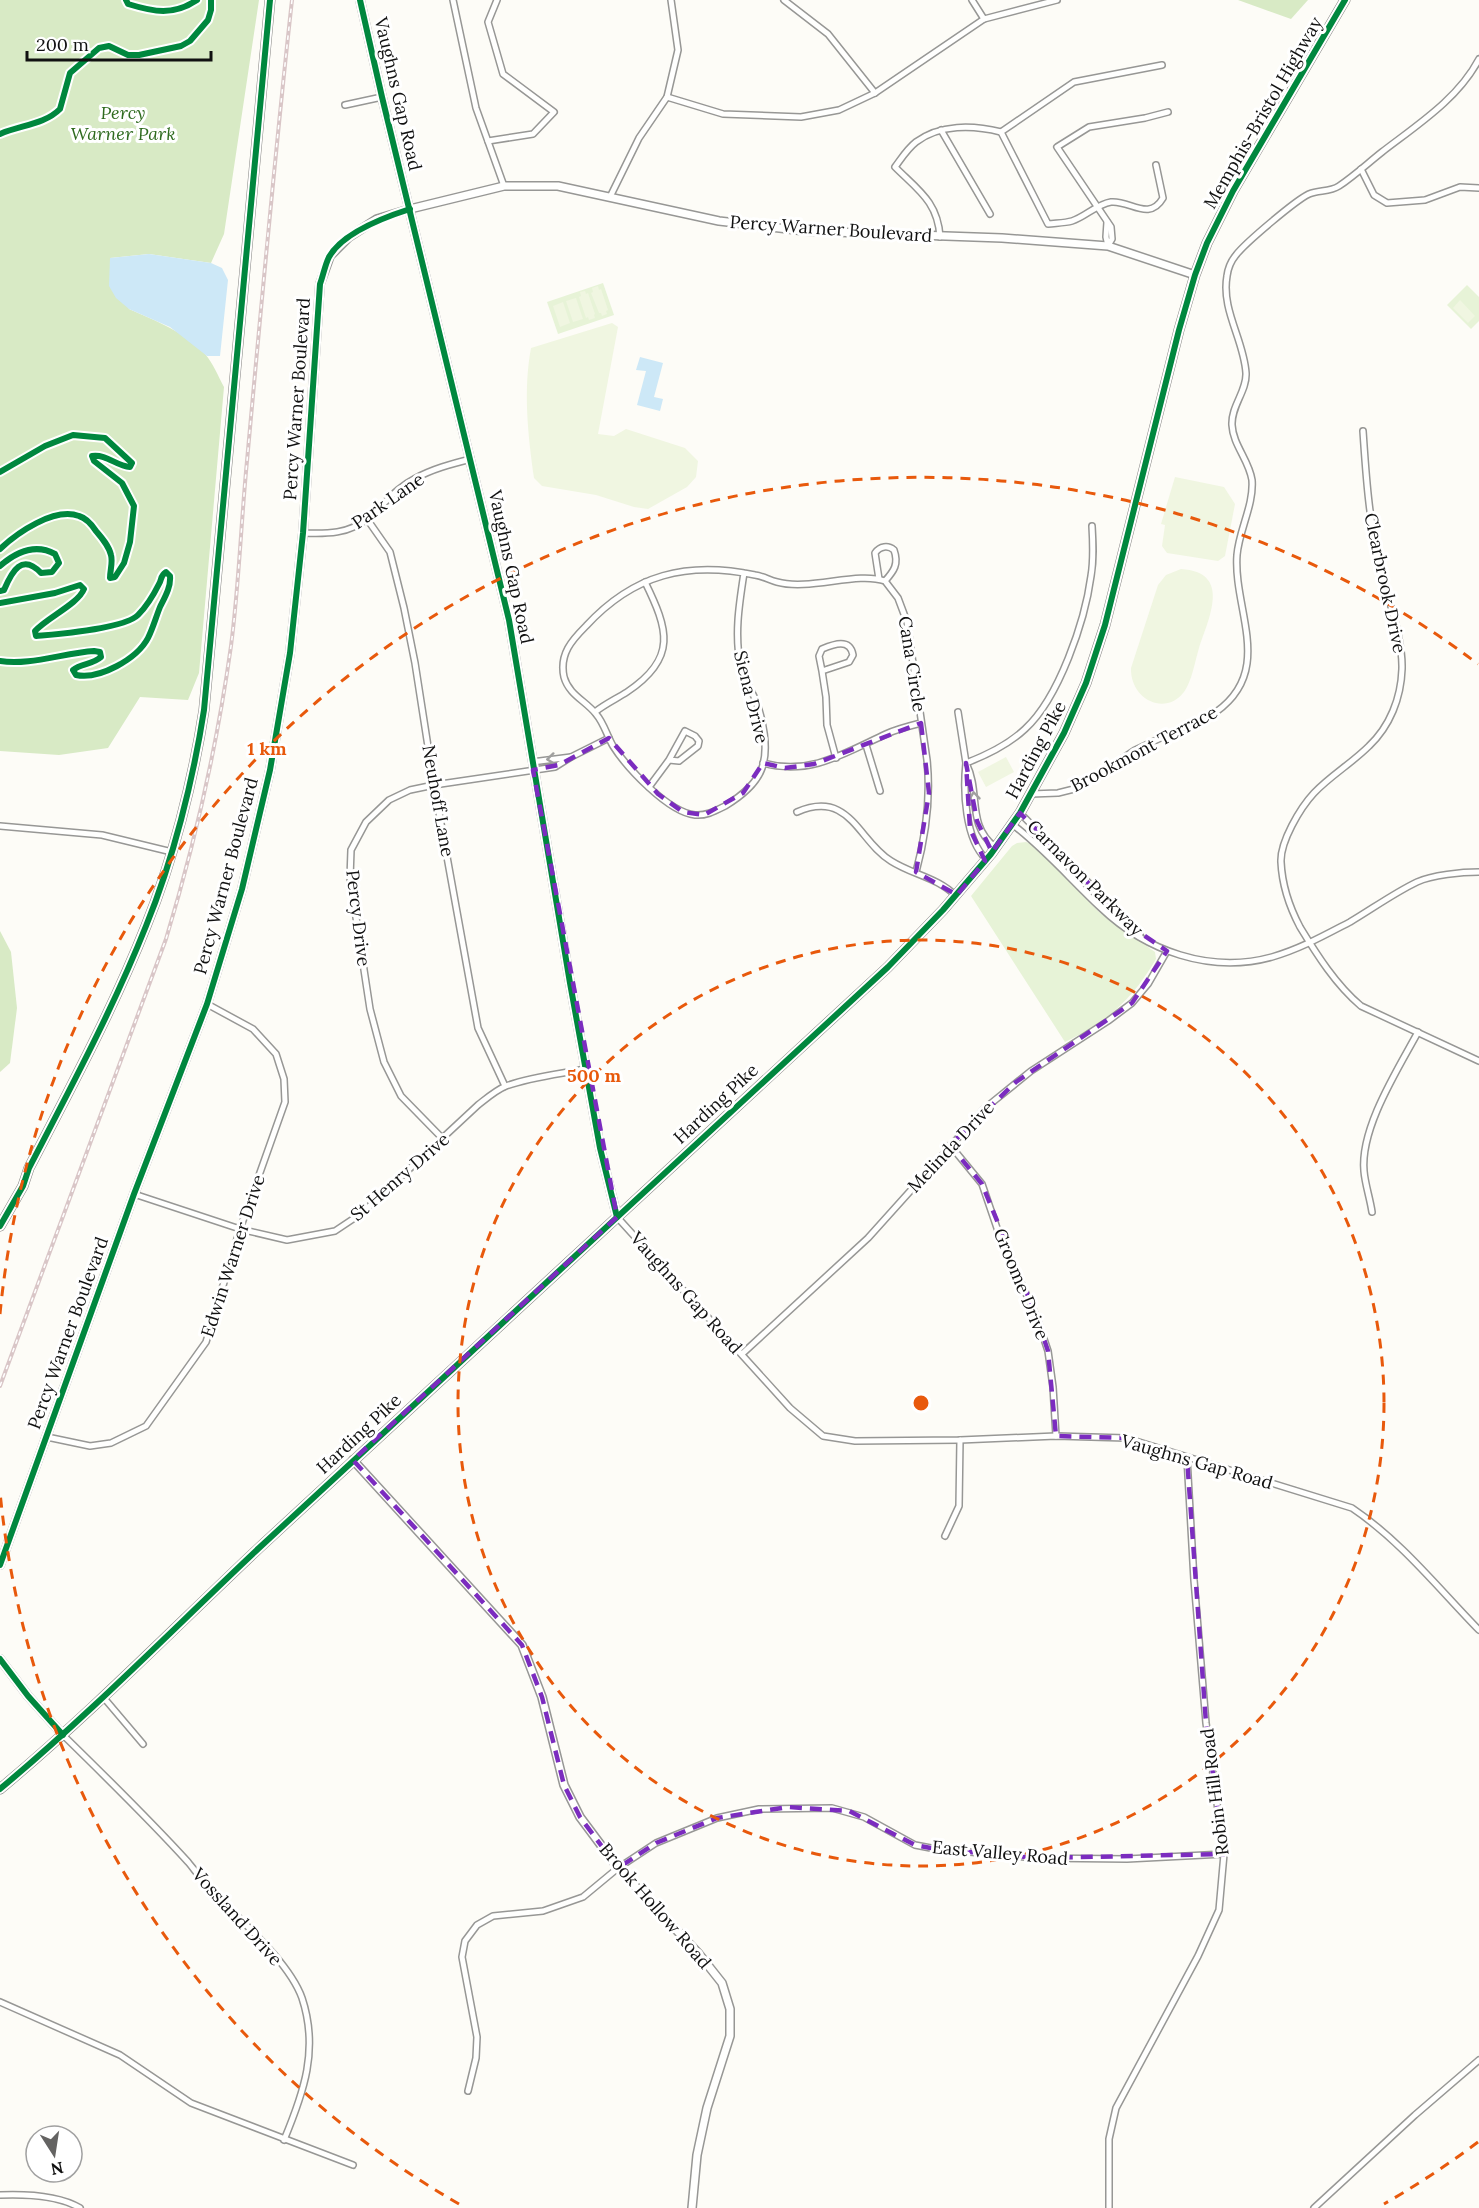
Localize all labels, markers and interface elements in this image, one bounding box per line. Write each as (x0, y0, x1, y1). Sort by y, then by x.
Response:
street label: Memphis-Bristol Highway (1198, 12, 1327, 213)
street label: Vaughns Gap Road (369, 14, 427, 173)
scale bar (27, 24, 212, 62)
text: 200 m (36, 33, 89, 56)
park label: Percy Warner Park (70, 101, 176, 145)
street label: Percy Warner Boulevard (729, 210, 933, 247)
street label: Percy Warner Boulevard (278, 297, 315, 501)
street label: Park Lane (347, 467, 428, 534)
street label: Vaughns Gap Road (484, 487, 539, 646)
street label: Clearbrook Drive (1359, 511, 1412, 655)
street label: Cana Circle (894, 615, 931, 714)
street label: Siena Drive (729, 648, 774, 746)
street label: Harding Pike (1000, 697, 1071, 803)
street label: Brookmont Terrace (1066, 700, 1221, 797)
text: 1 km (247, 737, 287, 760)
street label: Neuhoff Lane (417, 743, 460, 859)
one-way arrow (546, 752, 555, 765)
street label: Percy Warner Boulevard (188, 775, 263, 977)
one-way arrow (968, 791, 981, 800)
street label: Carnavon Parkway (1022, 815, 1149, 941)
street label: Percy Drive (341, 868, 376, 968)
street label: Harding Pike (668, 1058, 763, 1149)
text: 500 m (567, 1064, 621, 1087)
street label: Melinda Drive (902, 1096, 999, 1197)
street label: St Henry Drive (346, 1127, 454, 1226)
street label: Edwin Warner Drive (195, 1171, 270, 1340)
street label: Groome Drive (989, 1225, 1054, 1343)
street label: Vaughns Gap Road (625, 1226, 747, 1359)
street label: Percy Warner Boulevard (22, 1233, 113, 1432)
street label: Harding Pike (311, 1388, 406, 1479)
centre of rings (911, 1393, 931, 1413)
street label: Vaughns Gap Road (1118, 1429, 1276, 1494)
street label: Robin Hill Road (1195, 1727, 1234, 1857)
street label: East Valley Road (931, 1835, 1069, 1870)
street label: Brook Hollow Road (594, 1838, 716, 1974)
street label: Vossland Drive (187, 1862, 288, 1971)
north arrow (24, 2124, 84, 2184)
text: N (49, 2158, 65, 2180)

